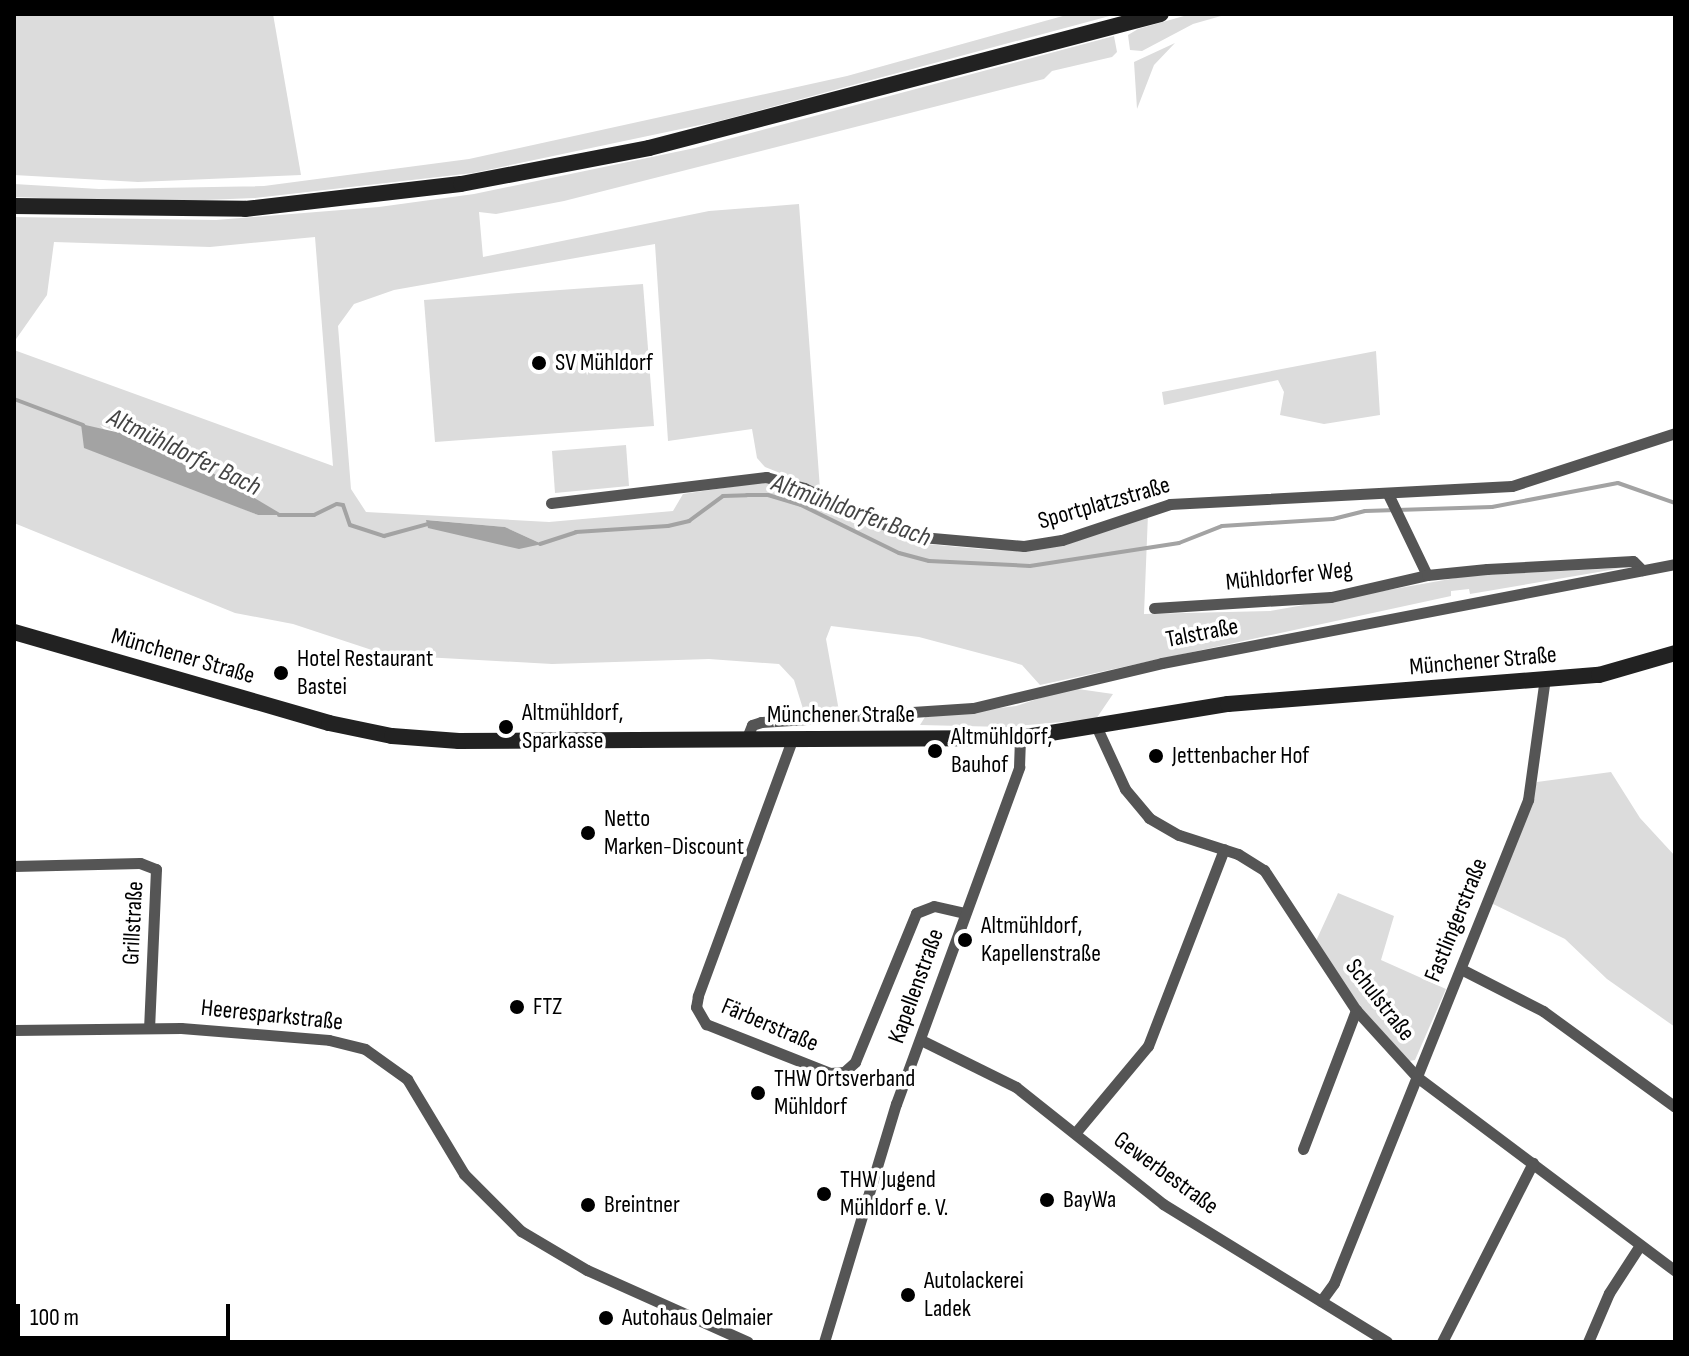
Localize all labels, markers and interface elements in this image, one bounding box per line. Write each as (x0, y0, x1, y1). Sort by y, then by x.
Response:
place label: SV Mühldorf (555, 349, 653, 377)
marker: SV Mühldorf (530, 354, 548, 372)
water label: Altmühldorfer Bach (102, 402, 266, 504)
water label: Altmühldorfer Bach (767, 468, 935, 554)
street label: Sportplatzstraße (1035, 470, 1173, 536)
street label: Mühldorfer Weg (1224, 555, 1354, 597)
street label: Talstraße (1163, 612, 1241, 654)
street label: Münchener Straße (108, 622, 258, 690)
street label: Münchener Straße (1408, 640, 1558, 682)
place label: Hotel Restaurant Bastei (297, 645, 433, 701)
marker: Hotel Restaurant Bastei (272, 664, 290, 682)
place label: Altmühldorf, Sparkasse (522, 699, 623, 755)
street label: Münchener Straße (767, 701, 915, 729)
marker: Altmühldorf, Sparkasse (497, 718, 515, 736)
place label: Altmühldorf, Bauhof (951, 723, 1052, 779)
marker: Altmühldorf, Bauhof (926, 742, 944, 760)
place label: Jettenbacher Hof (1172, 742, 1309, 770)
marker: Jettenbacher Hof (1147, 747, 1165, 765)
place label: Netto Marken-Discount (604, 805, 744, 861)
marker: Netto Marken-Discount (579, 824, 597, 842)
street label: Fastlingerstraße (1418, 854, 1494, 986)
street label: Grillstraße (116, 880, 150, 966)
place label: Altmühldorf, Kapellenstraße (981, 912, 1101, 968)
street label: Kapellenstraße (882, 925, 950, 1047)
marker: Altmühldorf, Kapellenstraße (956, 931, 974, 949)
street label: Schulstraße (1339, 953, 1421, 1047)
street label: Färberstraße (717, 992, 823, 1058)
street label: Heeresparkstraße (200, 993, 344, 1037)
place label: FTZ (533, 993, 562, 1021)
marker: FTZ (508, 998, 526, 1016)
place label: THW Ortsverband Mühldorf (774, 1065, 915, 1121)
marker: THW Ortsverband Mühldorf (749, 1084, 767, 1102)
street label: Gewerbestraße (1108, 1125, 1224, 1221)
place label: THW Jugend Mühldorf e. V. (840, 1166, 948, 1222)
marker: THW Jugend Mühldorf e. V. (815, 1185, 833, 1203)
place label: BayWa (1063, 1186, 1116, 1214)
place label: Breintner (604, 1191, 680, 1219)
marker: BayWa (1038, 1191, 1056, 1209)
marker: Breintner (579, 1196, 597, 1214)
place label: Autolackerei Ladek (924, 1267, 1024, 1323)
marker: Autolackerei Ladek (899, 1286, 917, 1304)
scale bar (20, 1288, 234, 1338)
text: 100 m (30, 1303, 79, 1332)
place label: Autohaus Oelmaier (622, 1304, 773, 1332)
marker: Autohaus Oelmaier (597, 1309, 615, 1327)

